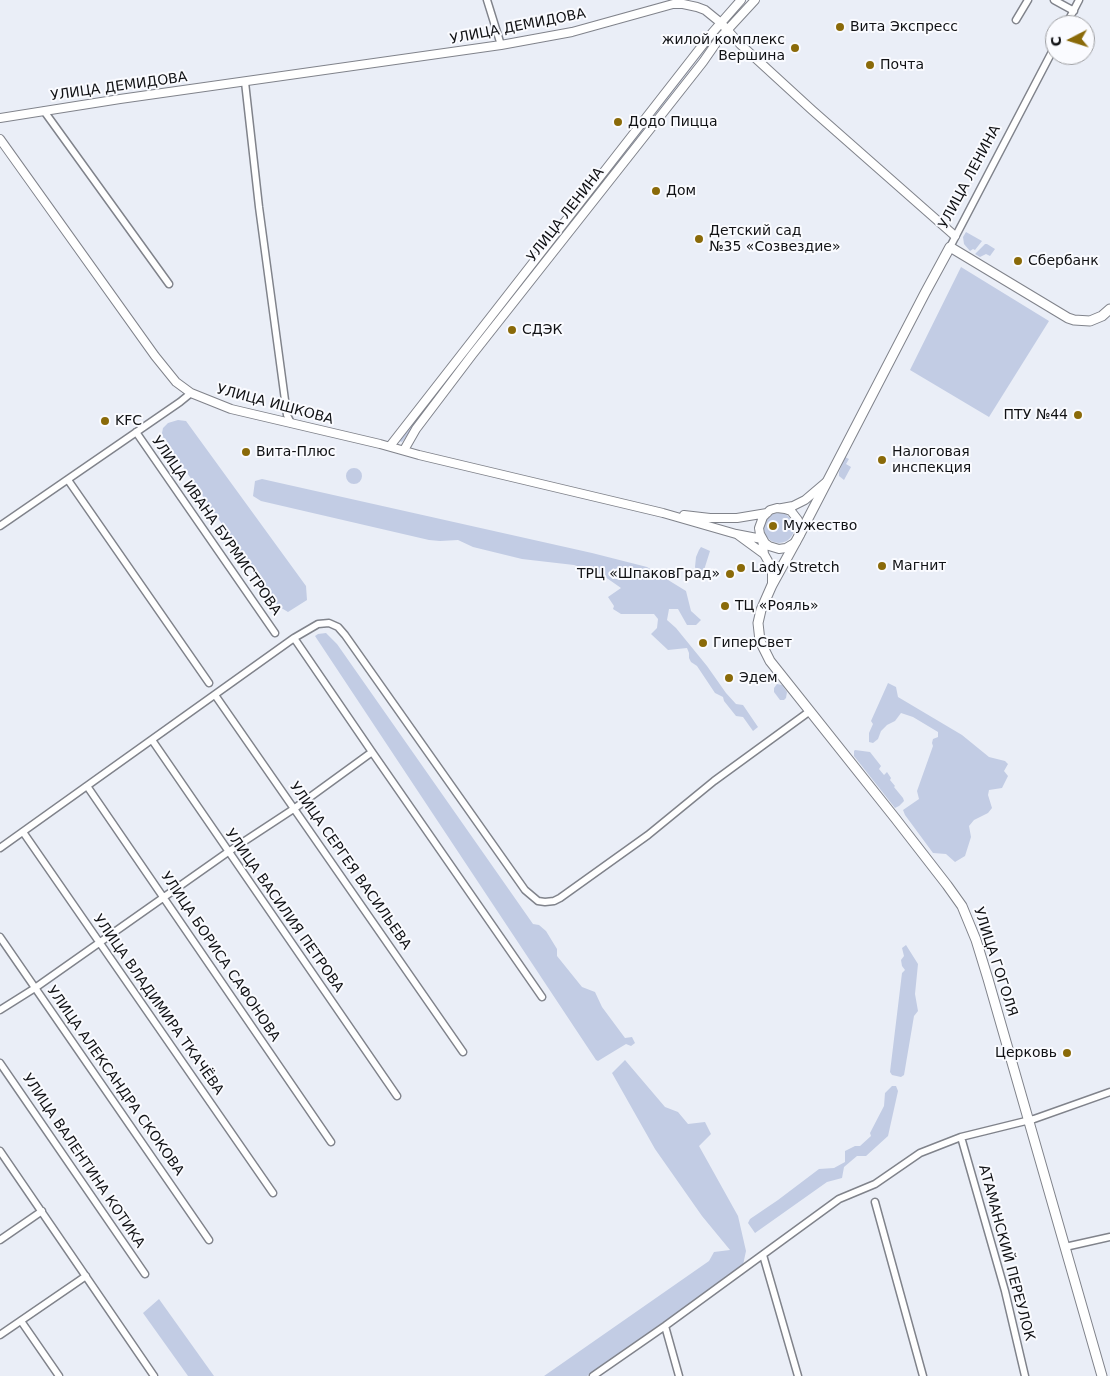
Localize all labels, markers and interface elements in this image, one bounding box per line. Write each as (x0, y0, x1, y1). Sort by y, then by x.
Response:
street label: УЛИЦА ДЕМИДОВА (449, 6, 587, 48)
north arrow (1045, 15, 1095, 65)
place label: Вита Экспресс (850, 19, 958, 35)
marker: Вита Экспресс (834, 21, 846, 33)
place label: жилой комплекс Вершина (662, 32, 785, 64)
text: С (1048, 35, 1064, 47)
marker: жилой комплекс Вершина (789, 42, 801, 54)
place label: Почта (880, 57, 924, 73)
marker: Почта (864, 59, 876, 71)
street label: УЛИЦА ДЕМИДОВА (50, 69, 188, 105)
place label: Додо Пицца (628, 114, 717, 130)
marker: Додо Пицца (612, 116, 624, 128)
street label: УЛИЦА ЛЕНИНА (936, 122, 1004, 232)
street label: УЛИЦА ЛЕНИНА (524, 165, 608, 265)
place label: Дом (666, 183, 696, 199)
marker: Дом (650, 185, 662, 197)
place label: Детский сад №35 «Созвездие» (709, 223, 840, 256)
marker: Детский сад №35 «Созвездие» (693, 233, 705, 245)
place label: Сбербанк (1028, 253, 1099, 269)
marker: Сбербанк (1012, 255, 1024, 267)
place label: СДЭК (522, 322, 562, 338)
marker: СДЭК (506, 324, 518, 336)
street label: УЛИЦА ИШКОВА (215, 381, 335, 429)
place label: ПТУ №44 (1004, 407, 1068, 423)
marker: ПТУ №44 (1072, 409, 1084, 421)
place label: KFC (115, 413, 142, 429)
marker: KFC (99, 415, 111, 427)
street label: УЛИЦА ИВАНА БУРМИСТРОВА (148, 433, 284, 619)
place label: Вита-Плюс (256, 444, 335, 460)
place label: Налоговая инспекция (892, 444, 971, 477)
marker: Вита-Плюс (240, 446, 252, 458)
marker: Налоговая инспекция (876, 454, 888, 466)
place label: Мужество (783, 518, 857, 534)
marker: Мужество (767, 520, 779, 532)
place label: Магнит (892, 558, 946, 574)
place label: Lady Stretch (751, 560, 839, 576)
marker: Магнит (876, 560, 888, 572)
marker: Lady Stretch (735, 562, 747, 574)
place label: ТРЦ «ШпаковГрад» (577, 566, 720, 582)
marker: ТРЦ «ШпаковГрад» (724, 568, 736, 580)
place label: ТЦ «Рояль» (735, 598, 819, 614)
marker: ТЦ «Рояль» (719, 600, 731, 612)
place label: ГиперСвет (713, 635, 792, 651)
marker: ГиперСвет (697, 637, 709, 649)
place label: Эдем (739, 670, 778, 686)
marker: Эдем (723, 672, 735, 684)
street label: УЛИЦА СЕРГЕЯ ВАСИЛЬЕВА (286, 779, 414, 953)
street label: УЛИЦА ВАСИЛИЯ ПЕТРОВА (221, 826, 347, 996)
street label: УЛИЦА БОРИСА САФОНОВА (157, 869, 283, 1045)
street label: УЛИЦА ГОГОЛЯ (969, 905, 1021, 1019)
street label: УЛИЦА ВЛАДИМИРА ТКАЧЁВА (89, 912, 227, 1098)
street label: УЛИЦА АЛЕКСАНДРА СКОКОВА (43, 983, 187, 1179)
place label: Церковь (995, 1045, 1057, 1061)
marker: Церковь (1061, 1047, 1073, 1059)
street label: УЛИЦА ВАЛЕНТИНА КОТИКА (18, 1071, 148, 1251)
street label: АТАМАНСКИЙ ПЕРЕУЛОК (974, 1163, 1038, 1343)

